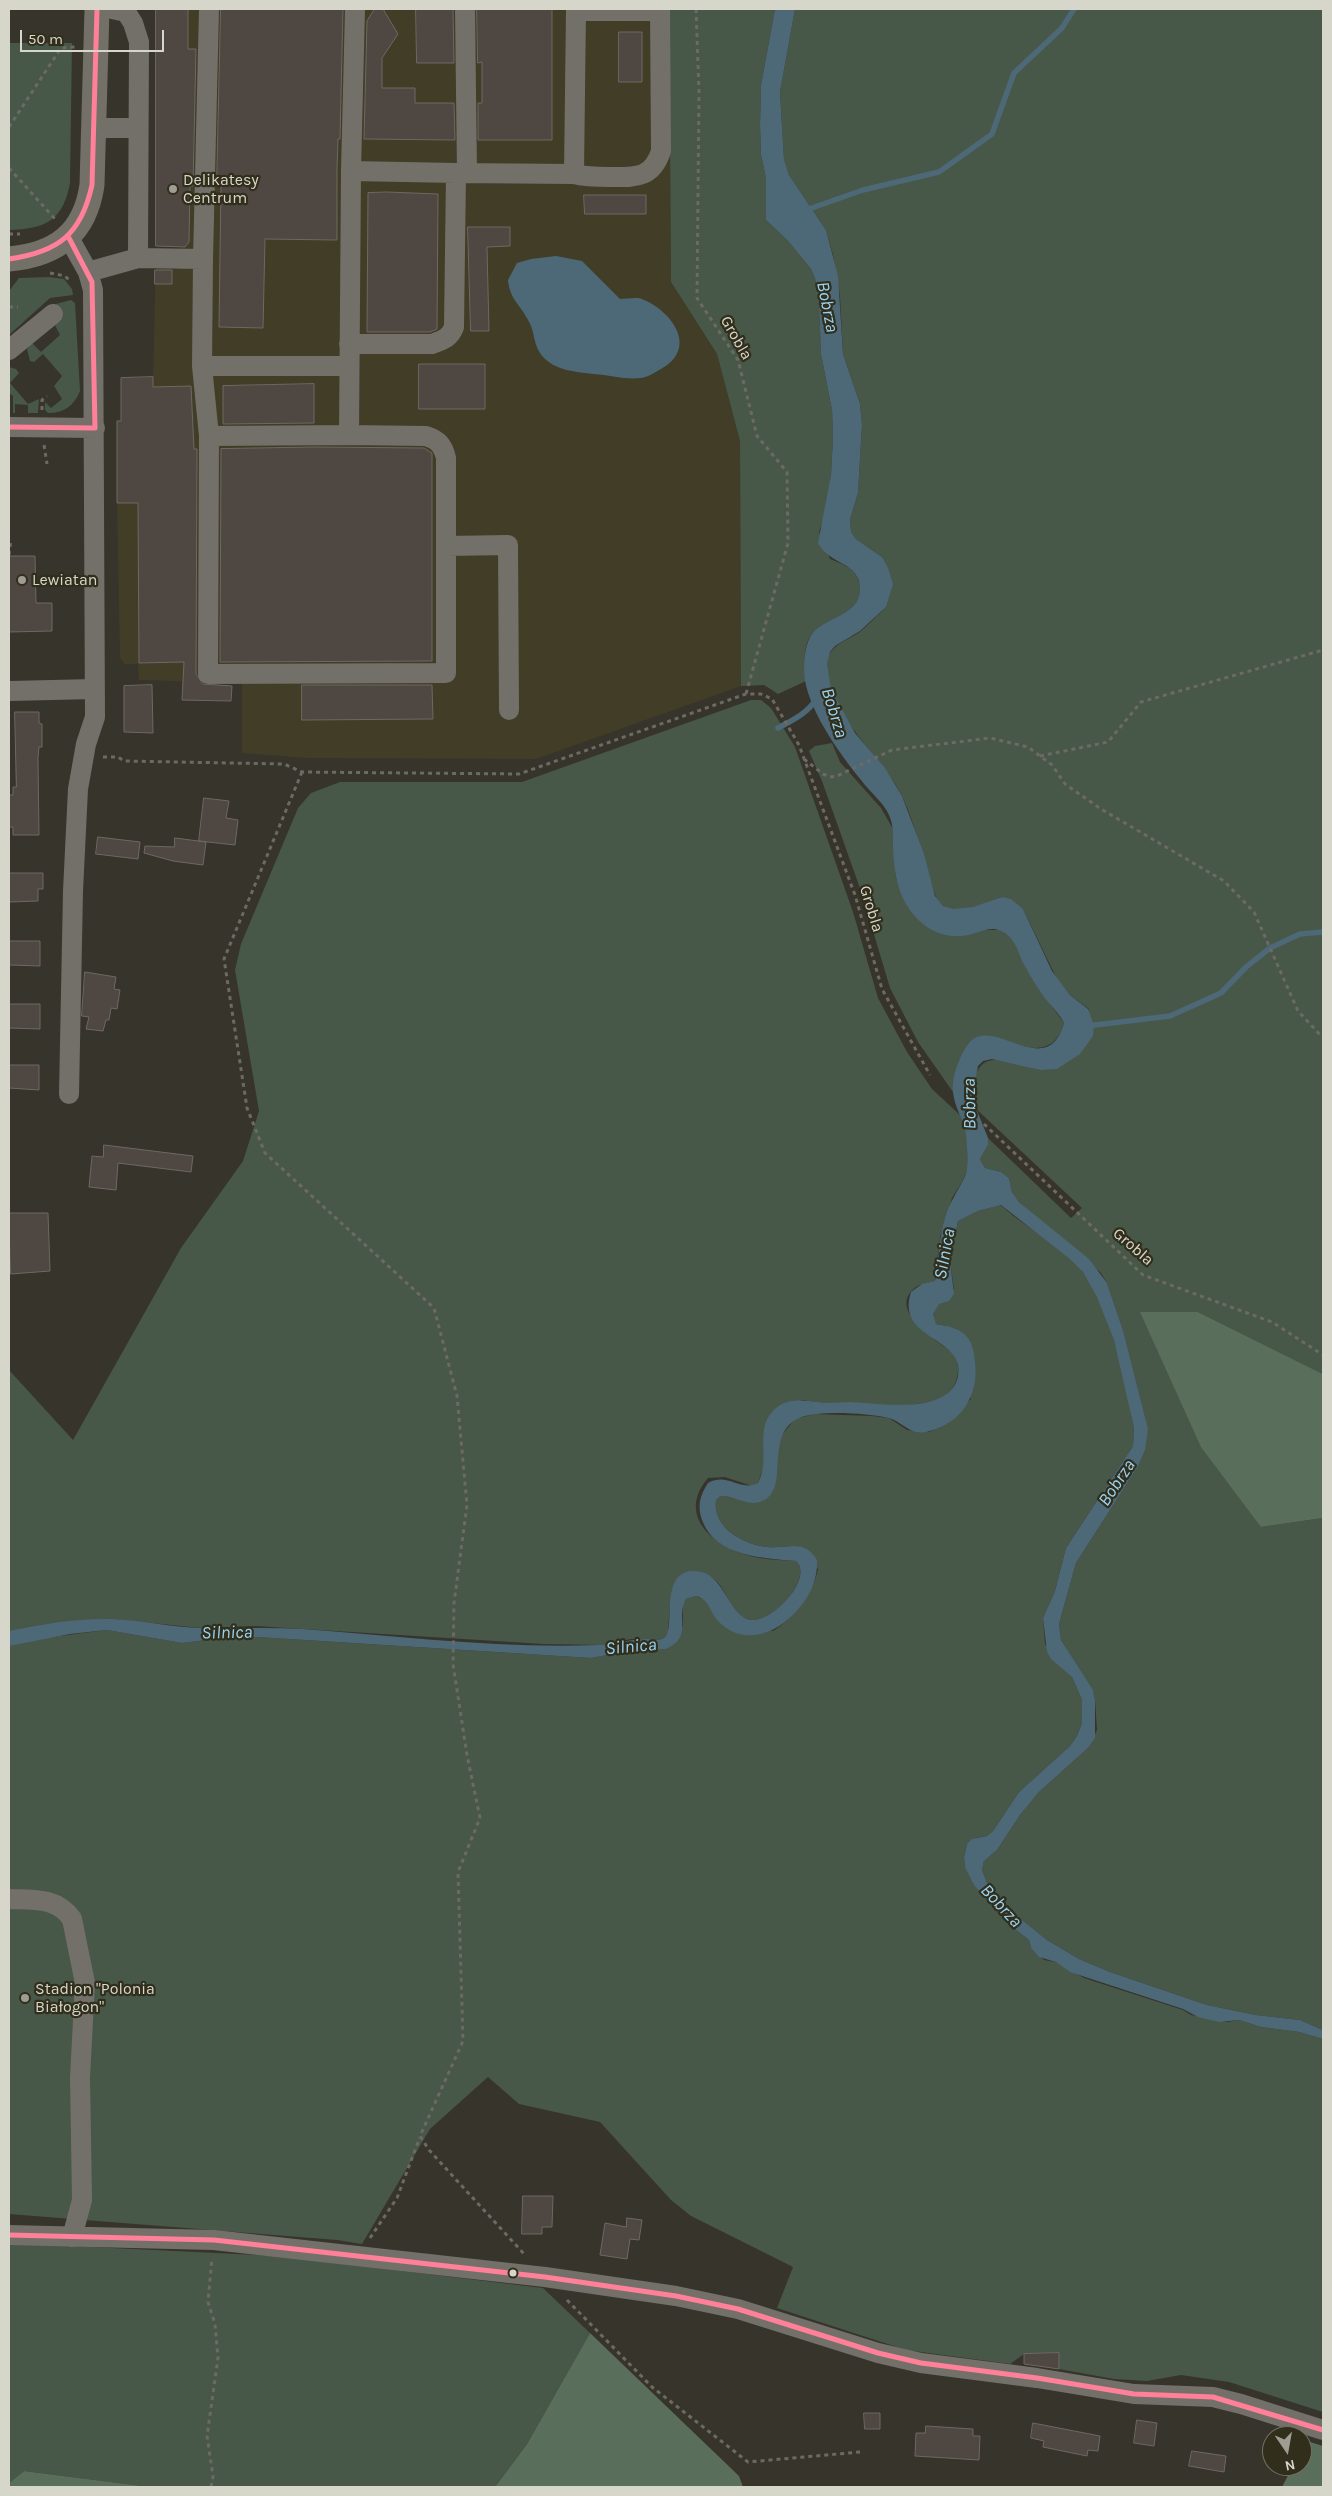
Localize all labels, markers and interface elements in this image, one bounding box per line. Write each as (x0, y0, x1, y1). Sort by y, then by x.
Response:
scale bar (22, 20, 166, 52)
text: 50 m (28, 30, 63, 48)
place label: Delikatesy Centrum (183, 170, 259, 208)
marker: Delikatesy Centrum (167, 183, 179, 195)
water label: Bobrza (812, 280, 842, 334)
street label: Grobla (716, 313, 756, 363)
place label: Lewiatan (32, 570, 97, 590)
marker: Lewiatan (16, 574, 28, 586)
water label: Bobrza (816, 685, 852, 741)
street label: Grobla (855, 883, 887, 935)
water label: Bobrza (959, 1078, 981, 1130)
street label: Grobla (1109, 1224, 1157, 1270)
water label: Silnica (930, 1227, 960, 1281)
water label: Bobrza (1094, 1456, 1140, 1510)
water label: Silnica (201, 1622, 253, 1644)
water label: Silnica (605, 1634, 657, 1660)
water label: Bobrza (976, 1880, 1026, 1932)
place label: Stadion "Polonia Białogon" (35, 1979, 155, 2017)
marker: Stadion "Polonia Białogon" (19, 1992, 31, 2004)
unlabelled marker (508, 2268, 518, 2278)
north arrow (1262, 2426, 1312, 2476)
text: N (1283, 2456, 1297, 2475)

